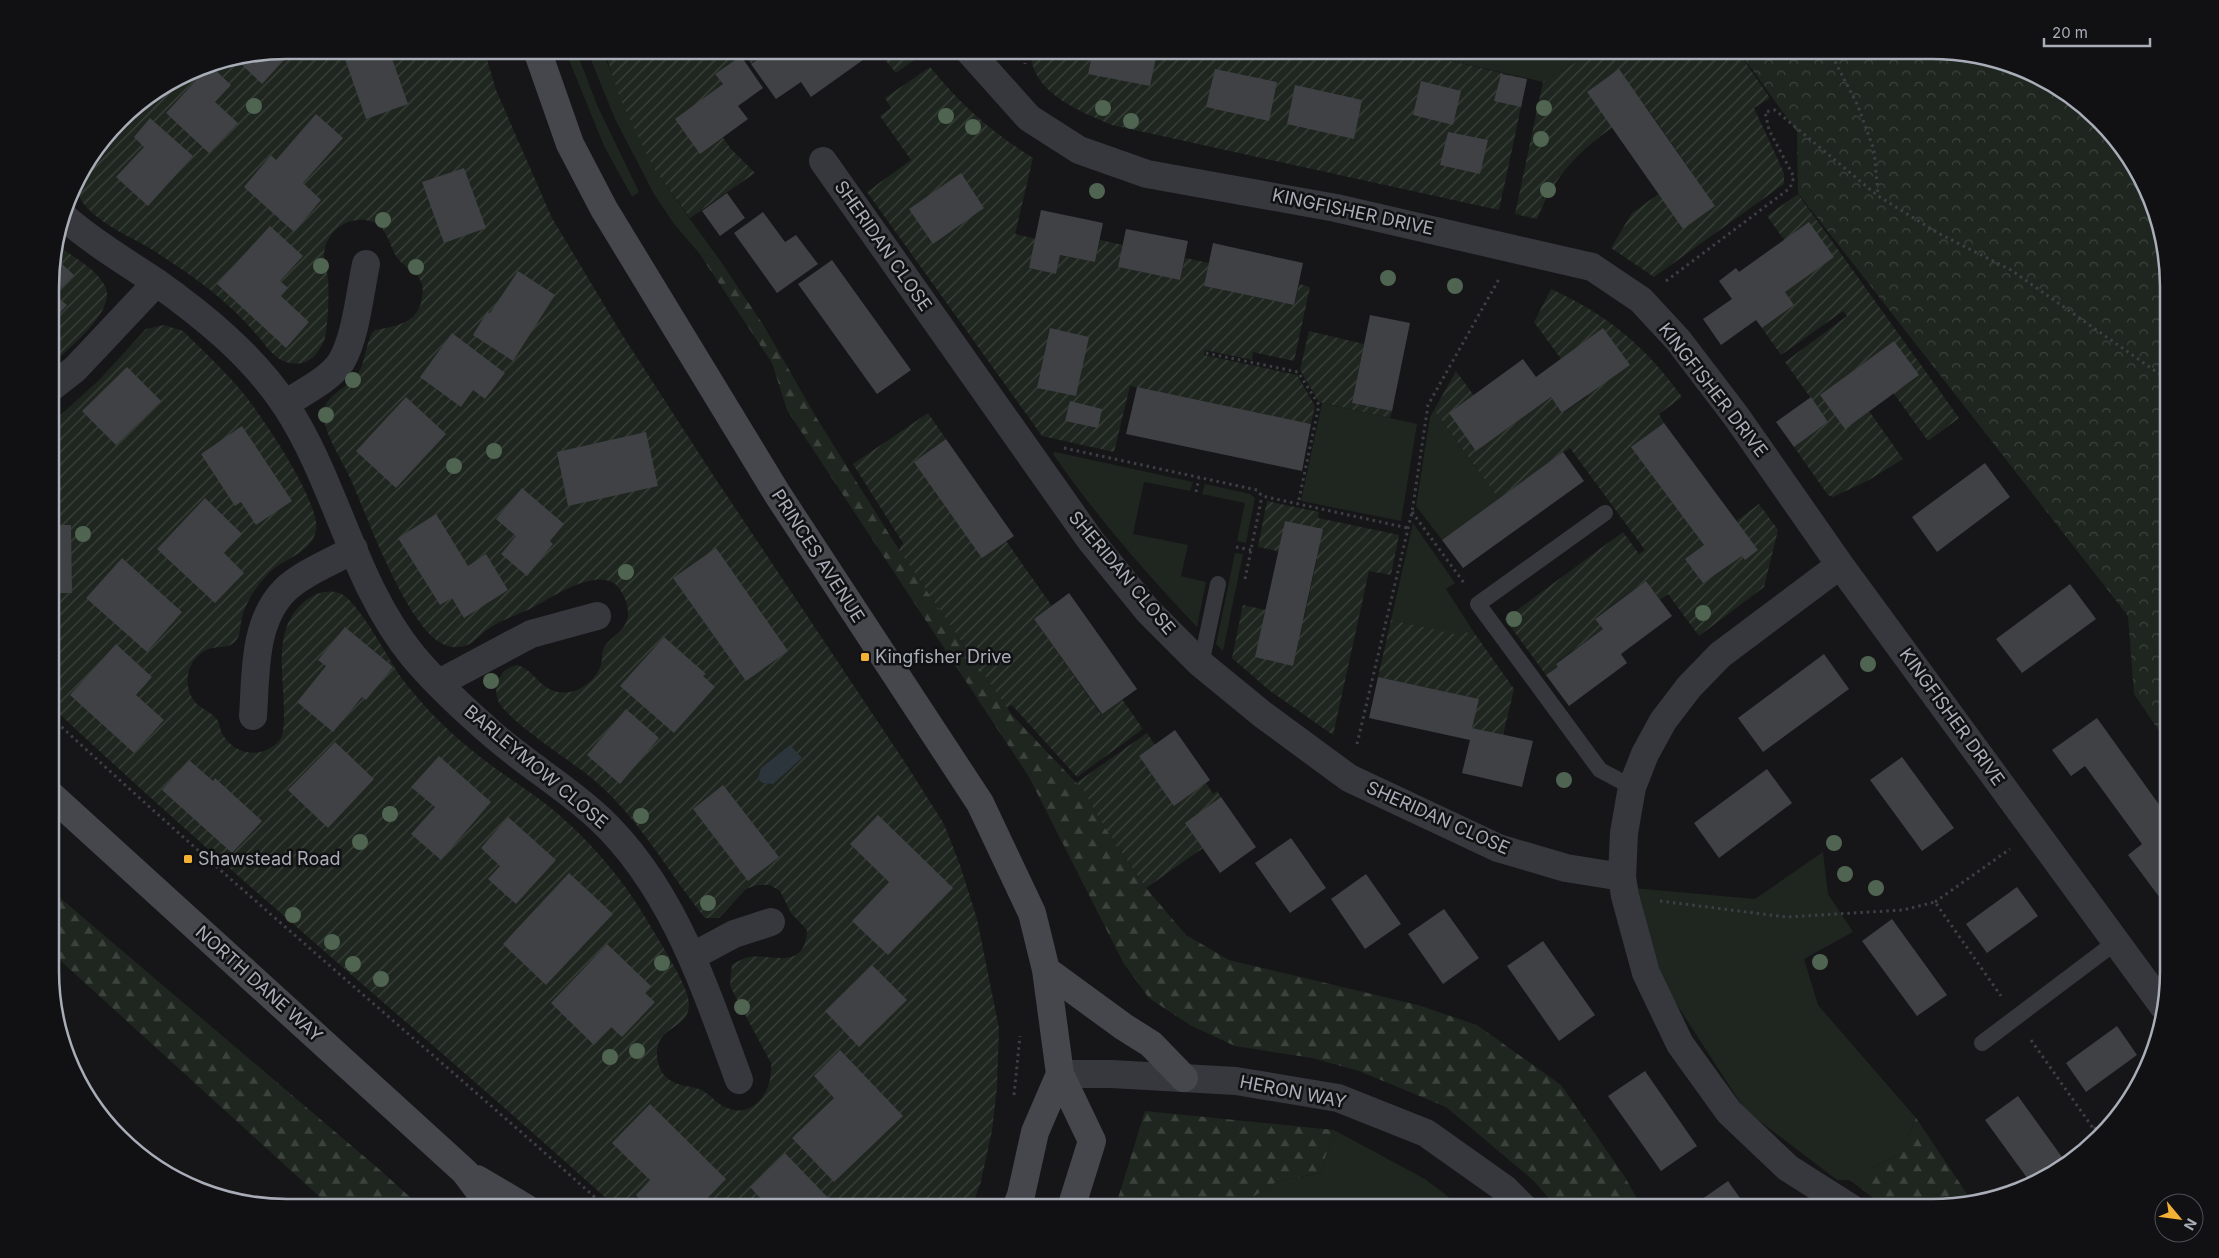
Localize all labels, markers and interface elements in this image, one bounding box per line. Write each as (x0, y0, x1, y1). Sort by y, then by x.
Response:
scale bar (2044, 15, 2150, 47)
text: 20 m (2052, 23, 2088, 42)
street label: SHERIDAN CLOSE (830, 176, 936, 315)
street label: KINGFISHER DRIVE (1271, 184, 1436, 239)
street label: KINGFISHER DRIVE (1655, 318, 1772, 461)
street label: PRINCES AVENUE (768, 485, 869, 626)
street label: SHERIDAN CLOSE (1065, 507, 1180, 639)
street label: KINGFISHER DRIVE (1896, 644, 2009, 789)
place label: Kingfisher Drive (875, 646, 1012, 667)
marker: Kingfisher Drive (859, 651, 871, 663)
street label: BARLEYMOW CLOSE (460, 700, 612, 833)
street label: SHERIDAN CLOSE (1363, 777, 1513, 859)
place label: Shawstead Road (198, 848, 341, 869)
marker: Shawstead Road (182, 853, 194, 865)
street label: NORTH DANE WAY (192, 921, 327, 1046)
street label: HERON WAY (1238, 1071, 1348, 1112)
north arrow (2154, 1193, 2204, 1243)
text: N (2181, 1216, 2201, 1233)

